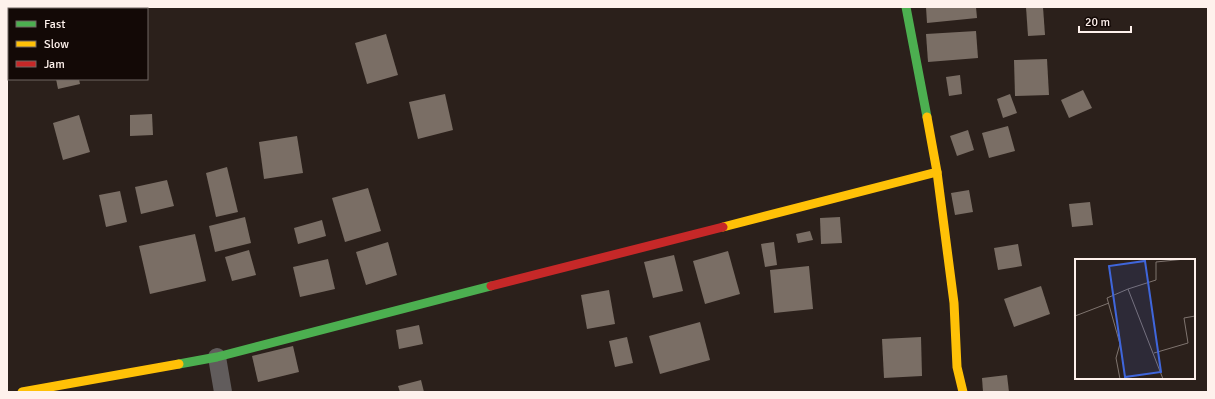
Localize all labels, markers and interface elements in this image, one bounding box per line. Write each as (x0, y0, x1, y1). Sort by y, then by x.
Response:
legend (8, 8, 148, 80)
scale bar (1079, 8, 1131, 34)
text: 20 m (1085, 15, 1110, 30)
text: Fast (44, 17, 65, 32)
text: Slow (44, 37, 69, 52)
text: Jam (44, 57, 65, 72)
inset map (1075, 259, 1195, 379)

